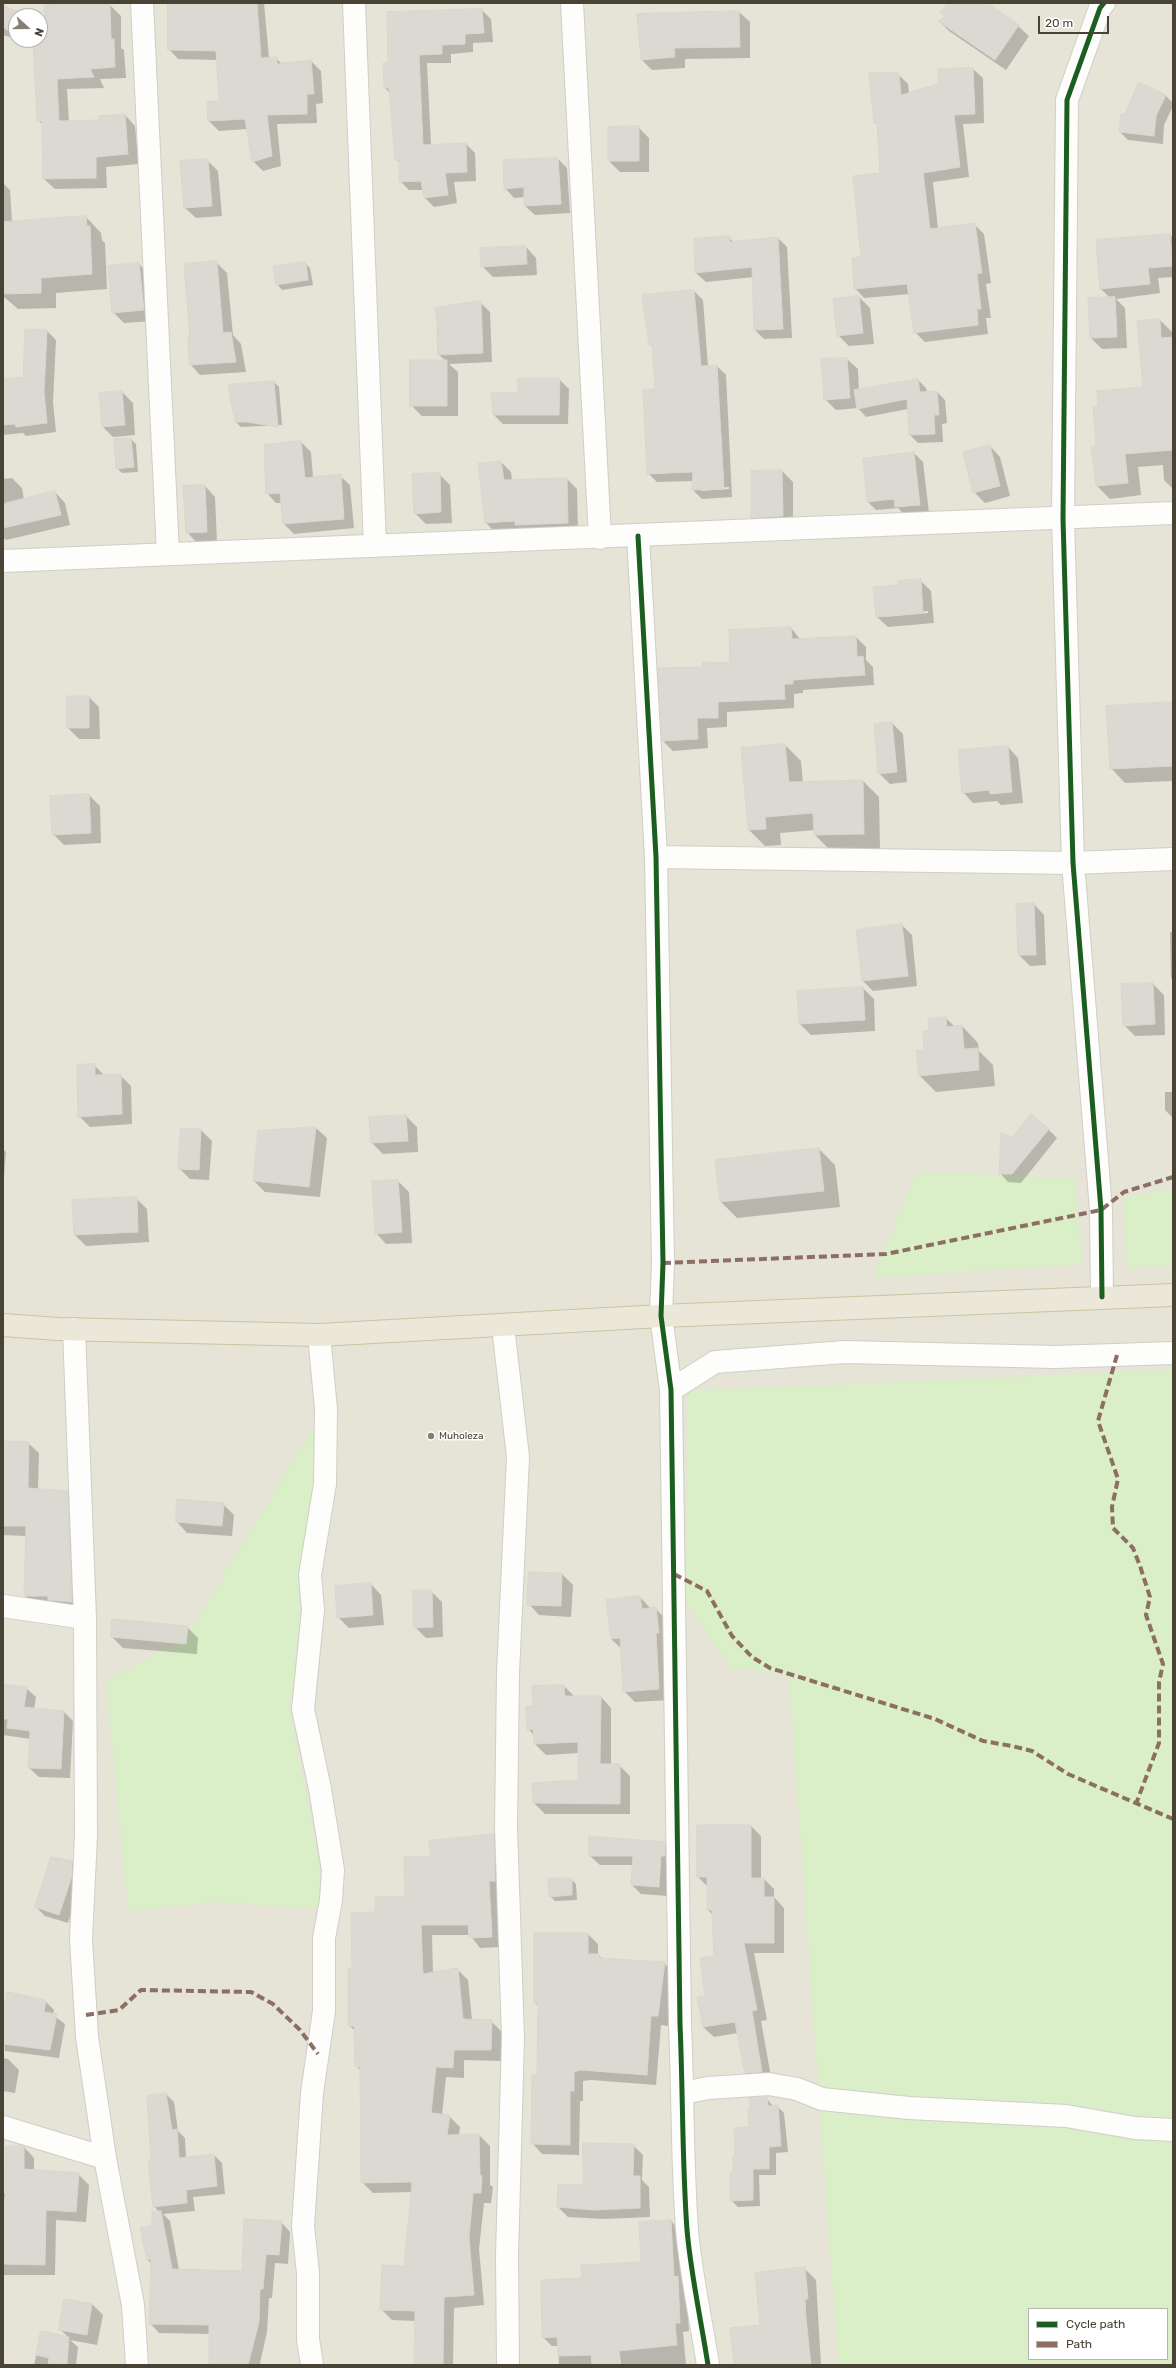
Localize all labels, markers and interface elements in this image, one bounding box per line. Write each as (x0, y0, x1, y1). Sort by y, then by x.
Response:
north arrow (8, 8, 48, 48)
scale bar (1040, 8, 1111, 34)
text: 20 m (1045, 16, 1073, 30)
text: N (31, 26, 46, 38)
place label: Muholeza (439, 1430, 483, 1442)
marker: Muholeza (426, 1431, 436, 1441)
legend (1028, 2308, 1168, 2360)
text: Cycle path (1066, 2317, 1125, 2331)
text: Path (1066, 2337, 1092, 2351)

